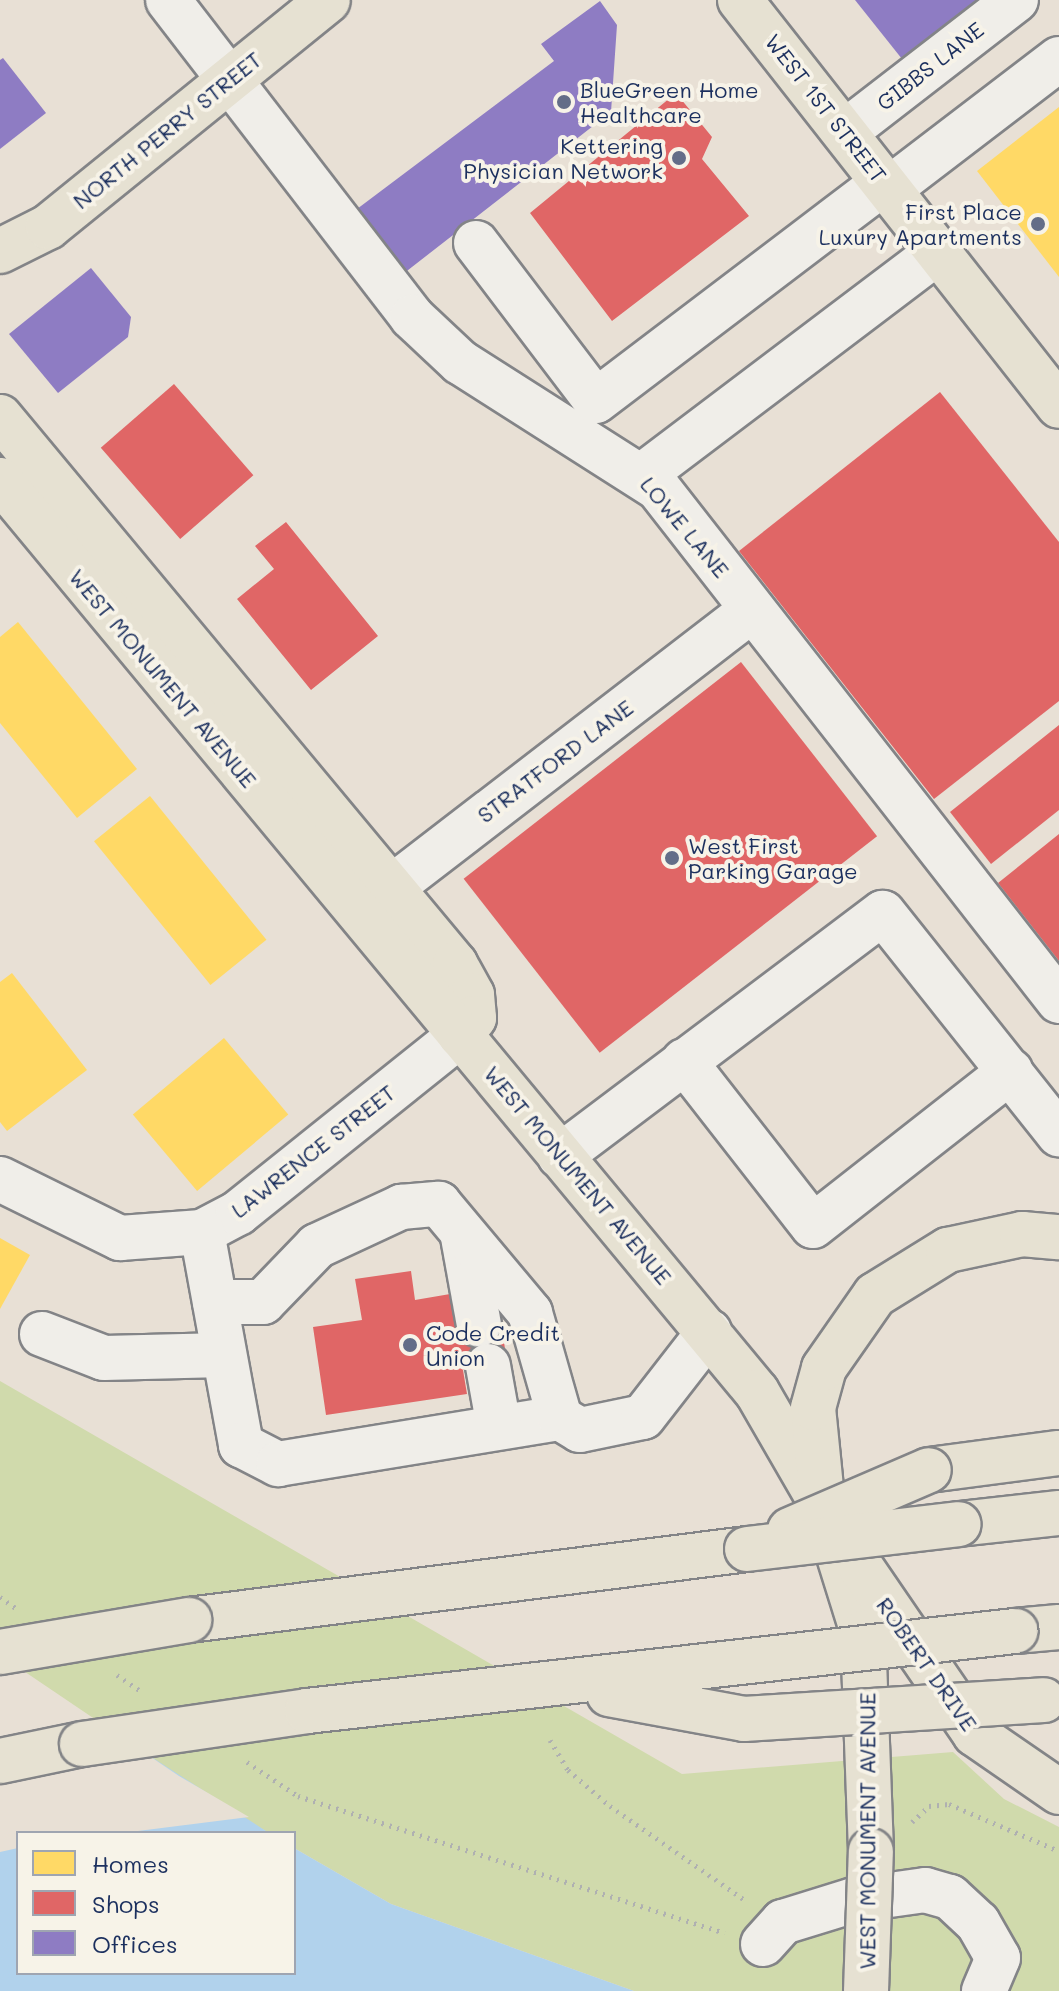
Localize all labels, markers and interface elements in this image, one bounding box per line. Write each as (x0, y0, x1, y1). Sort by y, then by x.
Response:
street label: GIBBS LANE (871, 16, 989, 116)
street label: WEST 1ST STREET (760, 28, 892, 188)
street label: NORTH PERRY STREET (68, 46, 266, 214)
place label: BlueGreen Home Healthcare (580, 76, 759, 128)
marker: BlueGreen Home Healthcare (555, 93, 573, 111)
place label: Kettering Physician Network (463, 132, 663, 184)
marker: Kettering Physician Network (670, 149, 688, 167)
place label: First Place Luxury Apartments (819, 198, 1022, 250)
marker: First Place Luxury Apartments (1029, 215, 1047, 233)
street label: LOWE LANE (635, 471, 735, 583)
street label: WEST MONUMENT AVENUE (64, 563, 262, 793)
street label: STRATFORD LANE (472, 694, 638, 828)
place label: West First Parking Garage (688, 832, 858, 884)
marker: West First Parking Garage (663, 849, 681, 867)
street label: WEST MONUMENT AVENUE (479, 1060, 677, 1290)
street label: LAWRENCE STREET (226, 1079, 400, 1223)
place label: Code Credit Union (426, 1319, 560, 1370)
marker: Code Credit Union (401, 1336, 419, 1354)
street label: ROBERT DRIVE (871, 1592, 983, 1736)
street label: WEST MONUMENT AVENUE (854, 1692, 880, 1970)
legend (16, 1831, 296, 1975)
text: Homes (92, 1848, 169, 1879)
text: Shops (92, 1888, 160, 1919)
text: Offices (92, 1928, 178, 1959)

